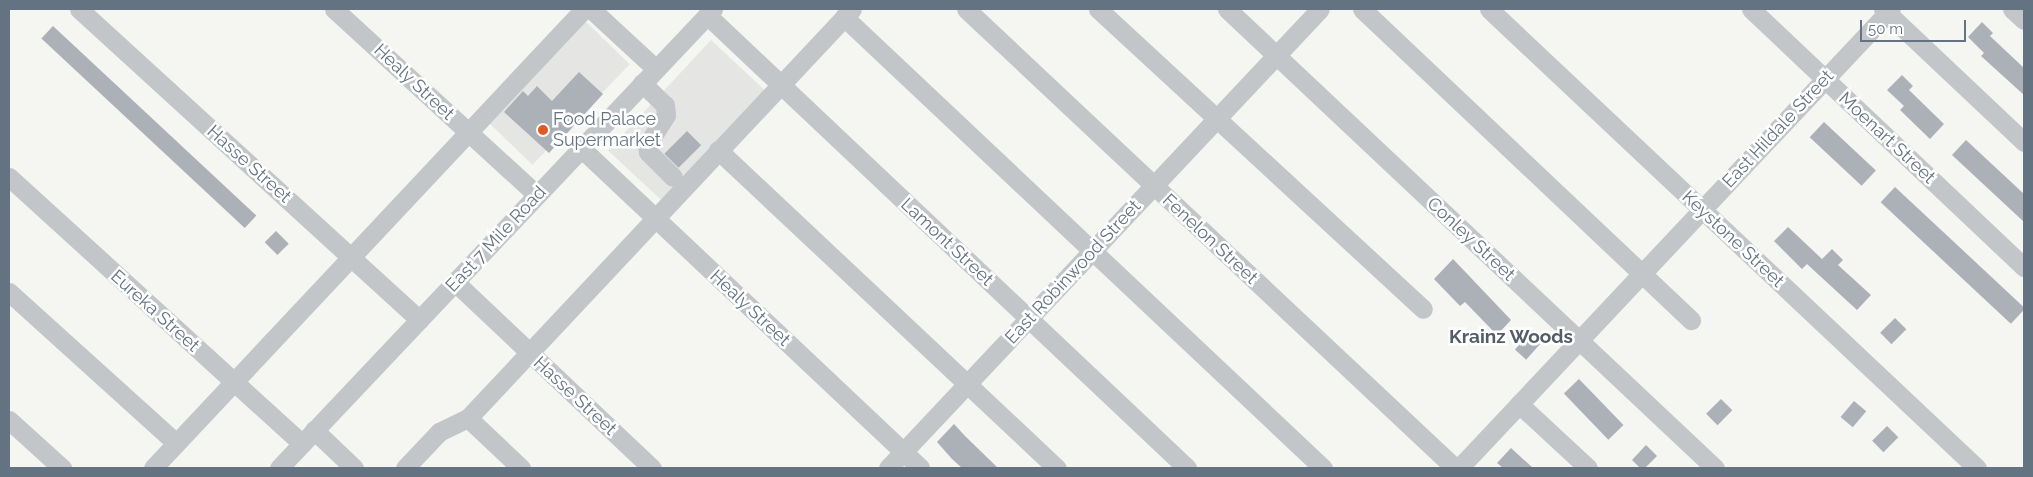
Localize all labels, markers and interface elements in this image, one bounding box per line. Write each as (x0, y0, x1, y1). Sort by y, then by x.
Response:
scale bar (1863, 10, 1969, 42)
text: 50 m (1868, 20, 1903, 38)
street label: Healy Street (369, 39, 459, 125)
street label: East Hildale Street (1718, 66, 1838, 192)
street label: Moenart Street (1834, 88, 1940, 188)
place label: Food Palace Supermarket (553, 109, 661, 152)
street label: Hasse Street (203, 121, 295, 207)
marker: Food Palace Supermarket (537, 124, 549, 136)
street label: East 7 Mile Road (441, 181, 551, 297)
street label: Keystone Street (1677, 186, 1789, 292)
street label: Fenelon Street (1158, 189, 1262, 289)
street label: Conley Street (1422, 193, 1520, 285)
street label: Lamont Street (896, 194, 998, 290)
street label: East Robinwood Street (1001, 196, 1145, 348)
street label: Healy Street (705, 265, 795, 351)
street label: Eureka Street (106, 266, 204, 356)
district label: Krainz Woods (1449, 326, 1573, 348)
street label: Hasse Street (529, 352, 621, 440)

